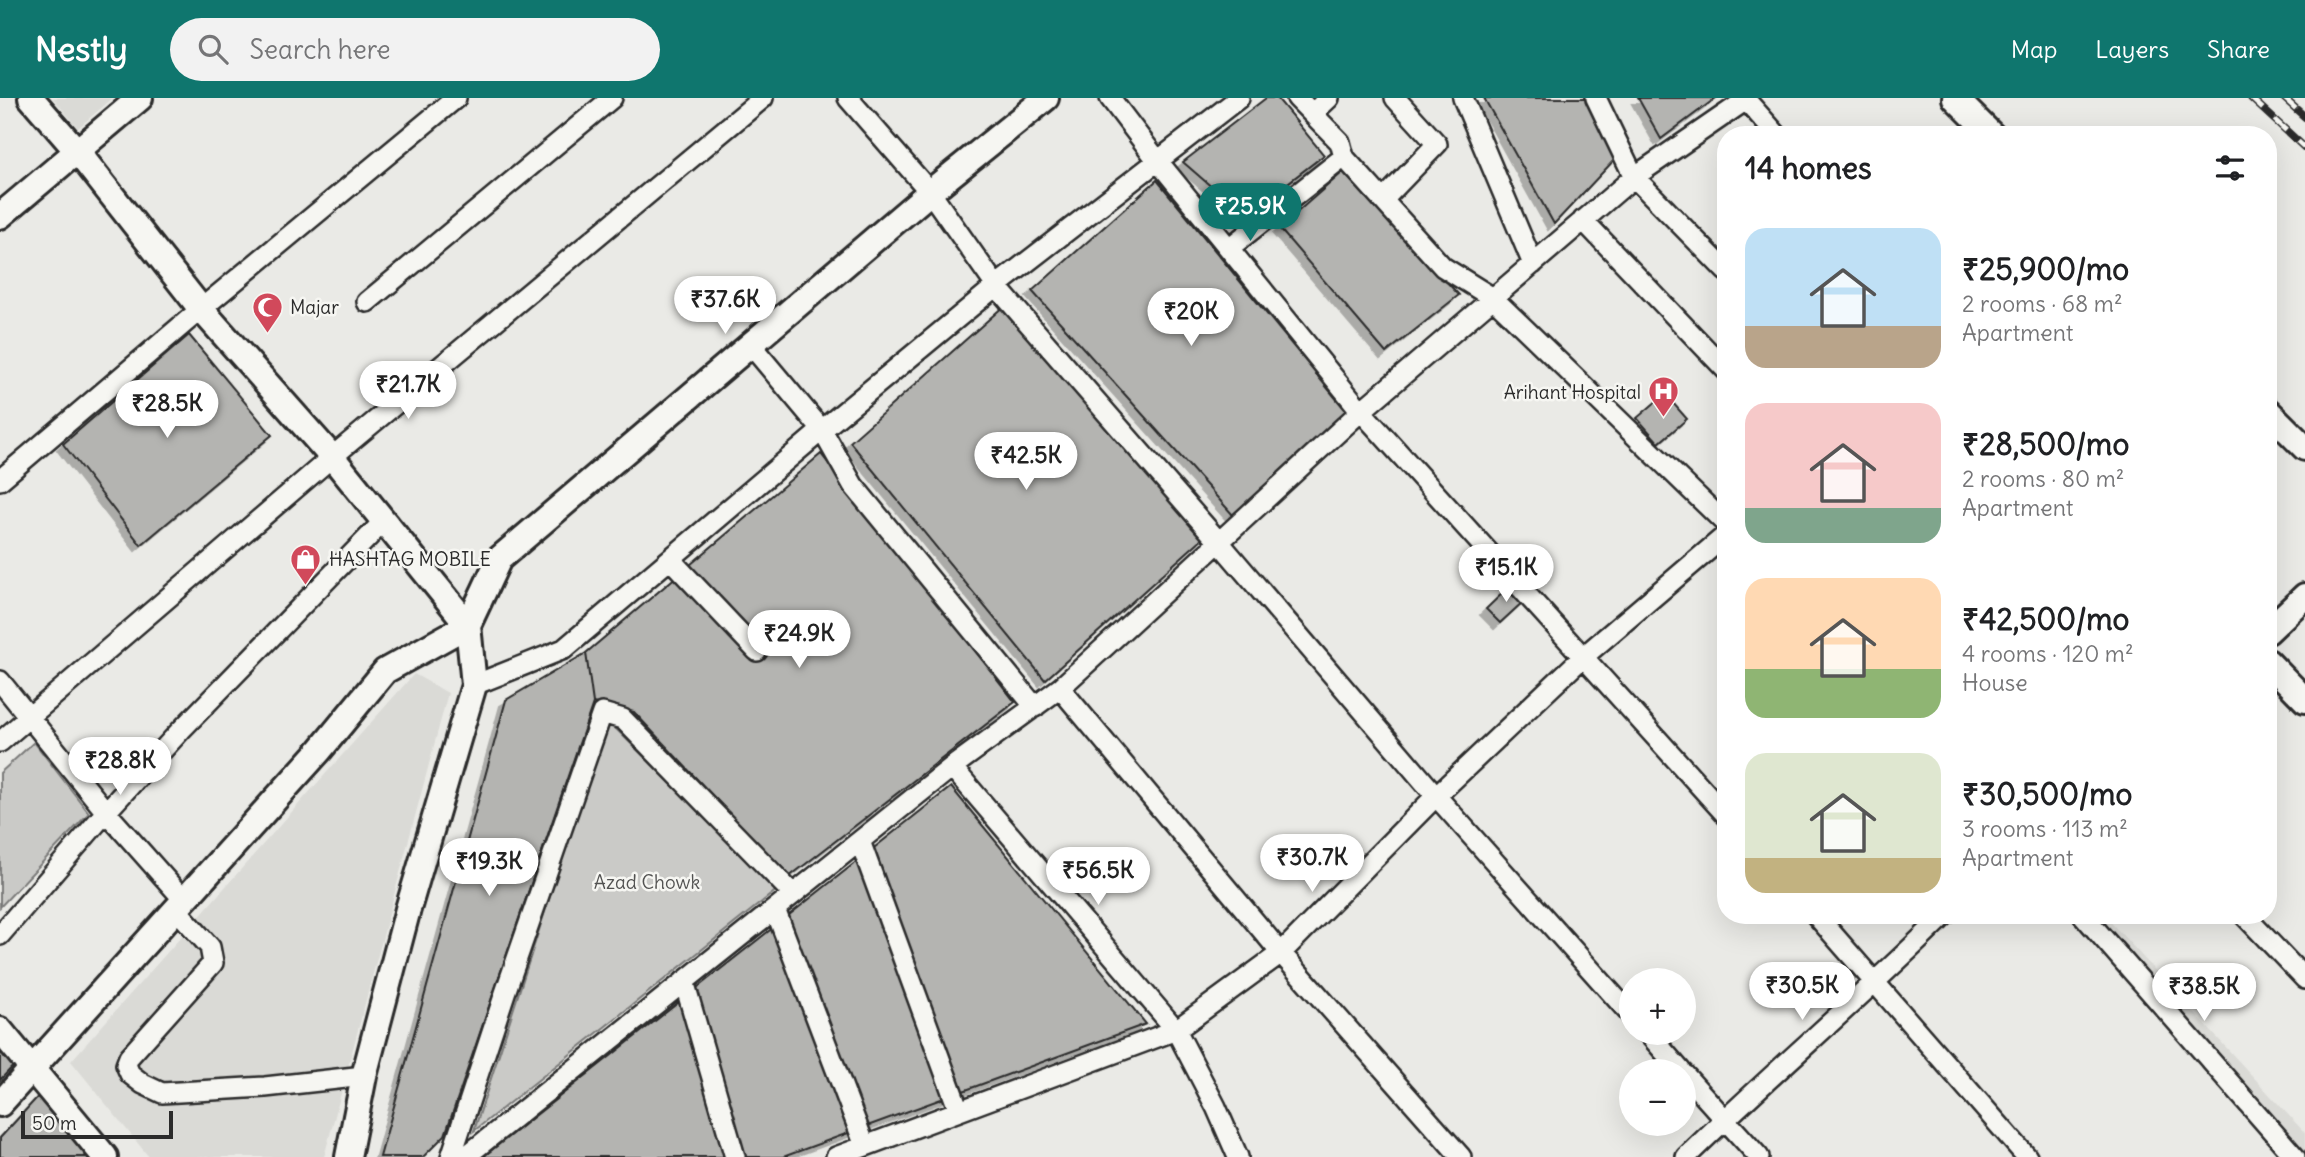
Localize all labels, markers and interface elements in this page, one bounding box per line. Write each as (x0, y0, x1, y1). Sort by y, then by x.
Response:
search box (170, 18, 660, 81)
text: Nestly (35, 28, 128, 70)
icon: search (194, 30, 232, 68)
text: Search here (250, 33, 391, 66)
text: Map (2011, 34, 2057, 64)
text: Layers (2095, 34, 2169, 64)
text: Share (2207, 34, 2270, 64)
text: 14 homes (1745, 149, 1872, 187)
icon: filters (2211, 149, 2249, 187)
pin: ₹25.9K (1193, 184, 1307, 243)
text: ₹25.9K (1214, 191, 1286, 220)
text: ₹25,900/mo (1962, 250, 2129, 288)
icon: home (1801, 256, 1885, 340)
pin: ₹37.6K (668, 276, 782, 336)
text: ₹37.6K (690, 284, 760, 313)
pin: ₹20K (1150, 288, 1232, 348)
text: 2 rooms · 68 m² (1962, 289, 2123, 318)
mosque icon: Majar (250, 290, 284, 334)
place label: Majar (290, 295, 339, 319)
text: ₹20K (1163, 296, 1219, 325)
text: Apartment (1962, 318, 2074, 347)
pin: ₹21.7K (351, 362, 465, 421)
text: ₹21.7K (375, 369, 441, 398)
hospital icon: Arihant Hospital (1647, 375, 1681, 419)
pin: ₹28.5K (110, 380, 224, 440)
place label: Arihant Hospital (1504, 380, 1641, 404)
text: ₹28.5K (131, 388, 203, 417)
text: ₹28,500/mo (1962, 425, 2129, 463)
icon: home (1801, 431, 1885, 515)
pin: ₹42.5K (969, 432, 1083, 492)
text: ₹42.5K (990, 440, 1062, 469)
text: 2 rooms · 80 m² (1962, 464, 2124, 493)
text: Apartment (1962, 493, 2074, 522)
shop icon: HASHTAG MOBILE (289, 542, 323, 586)
pin: ₹15.1K (1449, 545, 1563, 604)
place label: HASHTAG MOBILE (329, 547, 491, 571)
text: ₹15.1K (1475, 552, 1537, 581)
text: ₹42,500/mo (1962, 600, 2129, 638)
icon: home (1801, 606, 1885, 690)
pin: ₹24.9K (742, 610, 856, 670)
text: ₹24.9K (764, 618, 834, 647)
text: 4 rooms · 120 m² (1962, 639, 2134, 668)
text: House (1962, 668, 2028, 697)
pin: ₹28.8K (63, 738, 177, 797)
text: ₹28.8K (84, 745, 156, 774)
text: ₹30,500/mo (1962, 775, 2132, 813)
icon: home (1801, 781, 1885, 865)
text: 3 rooms · 113 m² (1962, 814, 2128, 843)
pin: ₹30.7K (1255, 834, 1369, 894)
pin: ₹19.3K (432, 838, 546, 898)
text: ₹30.7K (1276, 842, 1348, 871)
text: Apartment (1962, 843, 2074, 872)
text: ₹19.3K (455, 846, 523, 875)
pin: ₹56.5K (1041, 848, 1155, 907)
text: ₹56.5K (1062, 855, 1134, 884)
park label: Azad Chowk (594, 870, 700, 894)
pin: ₹30.5K (1745, 962, 1859, 1022)
pin: ₹38.5K (2147, 964, 2261, 1023)
map controls (1619, 968, 1696, 1136)
button: + (1619, 968, 1696, 1045)
text: ₹30.5K (1765, 970, 1839, 999)
text: ₹38.5K (2168, 971, 2240, 1000)
button: − (1619, 1059, 1696, 1136)
scale bar (21, 1108, 173, 1140)
text: 50 m (32, 1111, 77, 1135)

